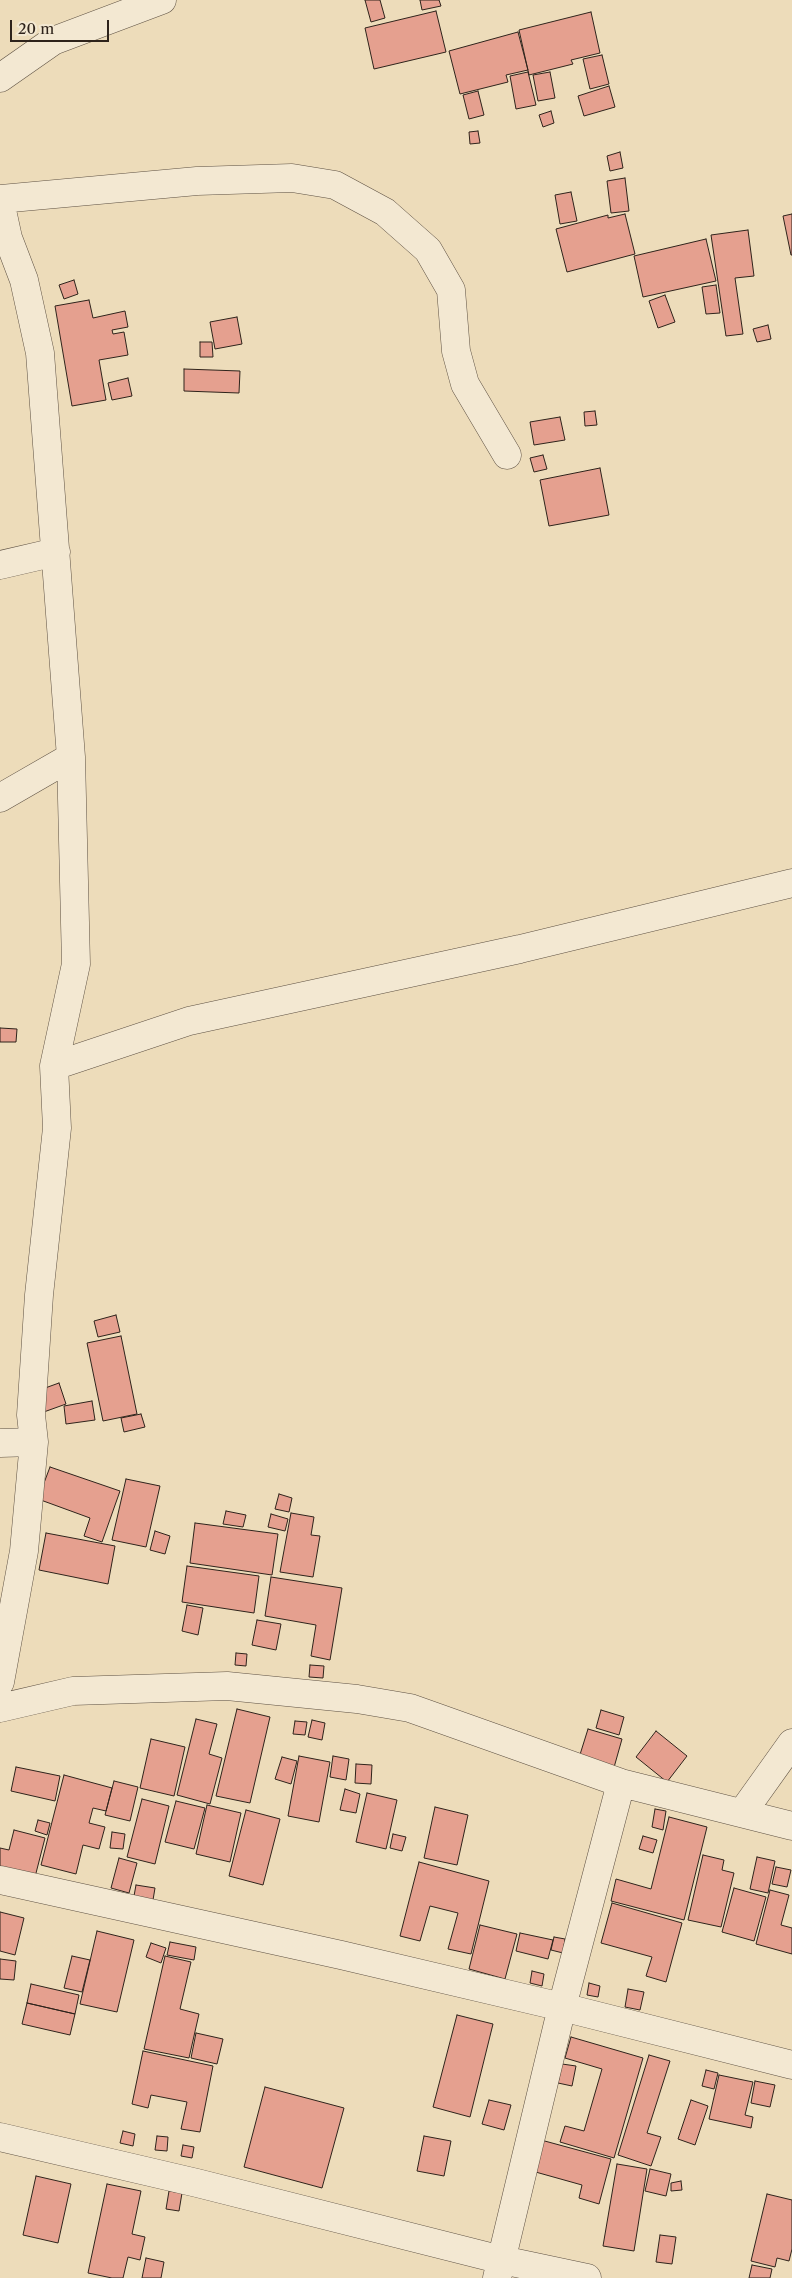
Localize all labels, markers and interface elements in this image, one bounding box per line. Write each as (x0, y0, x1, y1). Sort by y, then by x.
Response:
scale bar (12, 10, 111, 42)
text: 20 m (18, 19, 54, 38)

